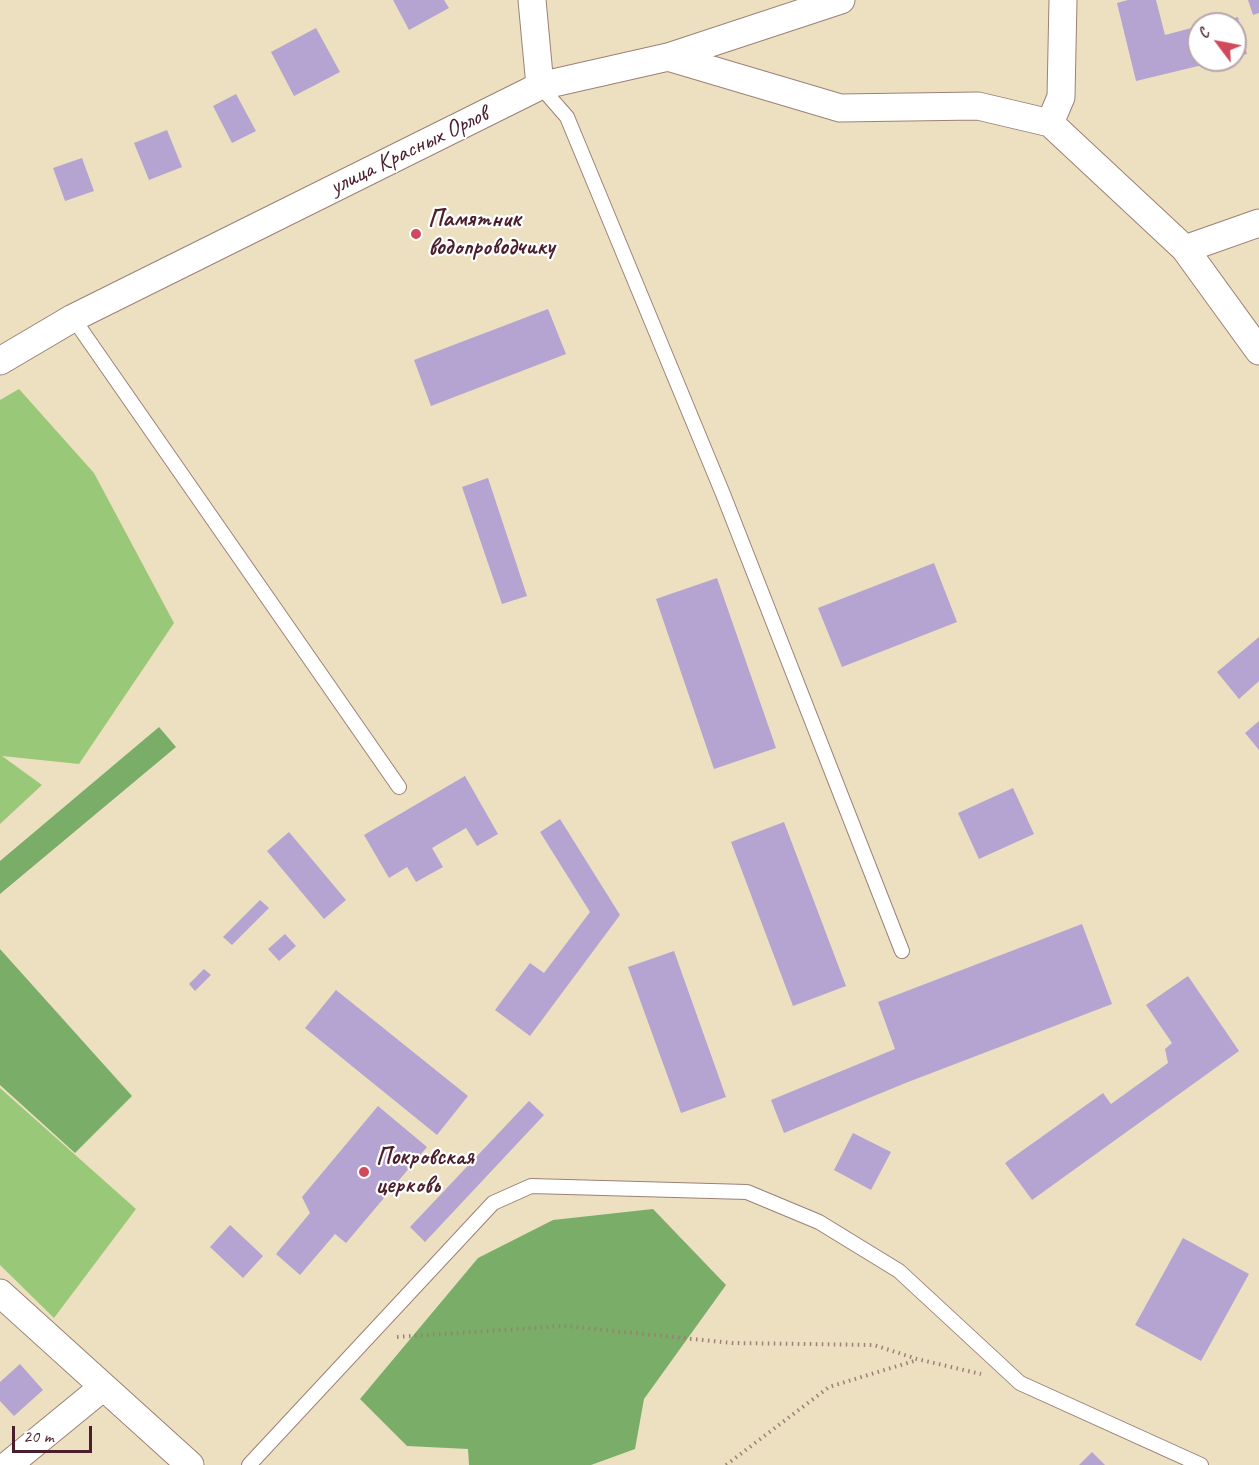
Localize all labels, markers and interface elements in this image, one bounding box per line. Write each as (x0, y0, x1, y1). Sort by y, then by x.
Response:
north arrow (1187, 12, 1247, 72)
text: С (1193, 25, 1214, 42)
street label: улица Красных Орлов (325, 100, 493, 202)
place label: Памятник водопроводчику (428, 206, 554, 262)
marker: Памятник водопроводчику (409, 227, 423, 241)
place label: Покровская церковь (376, 1144, 474, 1200)
marker: Покровская церковь (357, 1165, 371, 1179)
scale bar (15, 1414, 94, 1452)
text: 20 m (23, 1425, 54, 1447)

